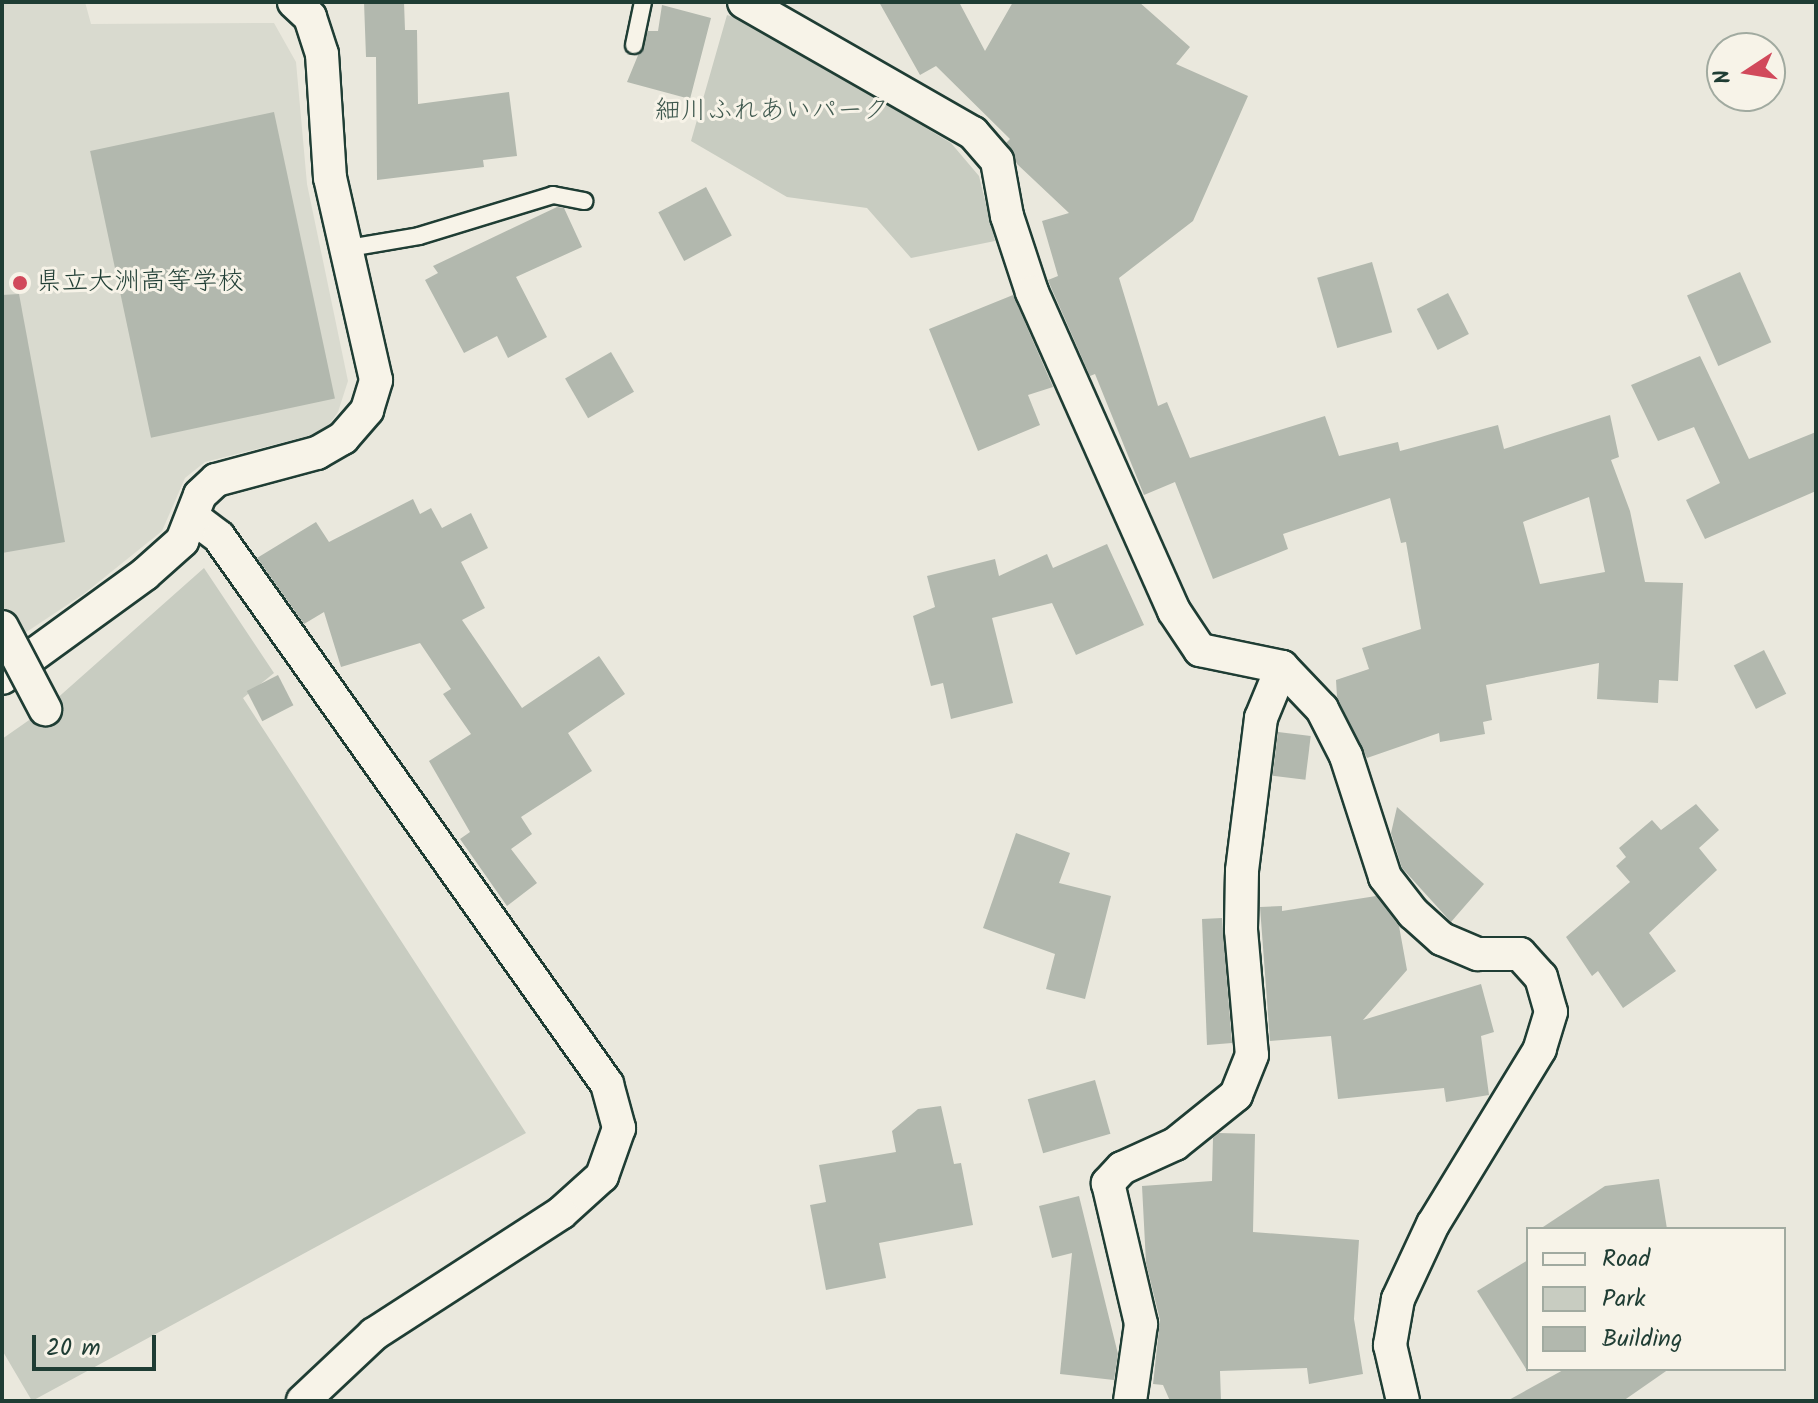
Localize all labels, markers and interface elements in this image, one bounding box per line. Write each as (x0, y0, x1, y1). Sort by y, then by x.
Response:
north arrow (1706, 32, 1786, 112)
text: N (1705, 66, 1743, 87)
park label: 細川ふれあいパーク (655, 96, 889, 128)
place label: 県立大洲高等学校 (36, 267, 244, 299)
marker: 県立大洲高等学校 (11, 274, 29, 292)
legend (1526, 1227, 1786, 1371)
text: Road (1602, 1240, 1650, 1279)
text: Park (1602, 1280, 1646, 1319)
scale bar (36, 1319, 160, 1369)
text: Building (1602, 1320, 1682, 1359)
text: 20 m (46, 1329, 101, 1368)

